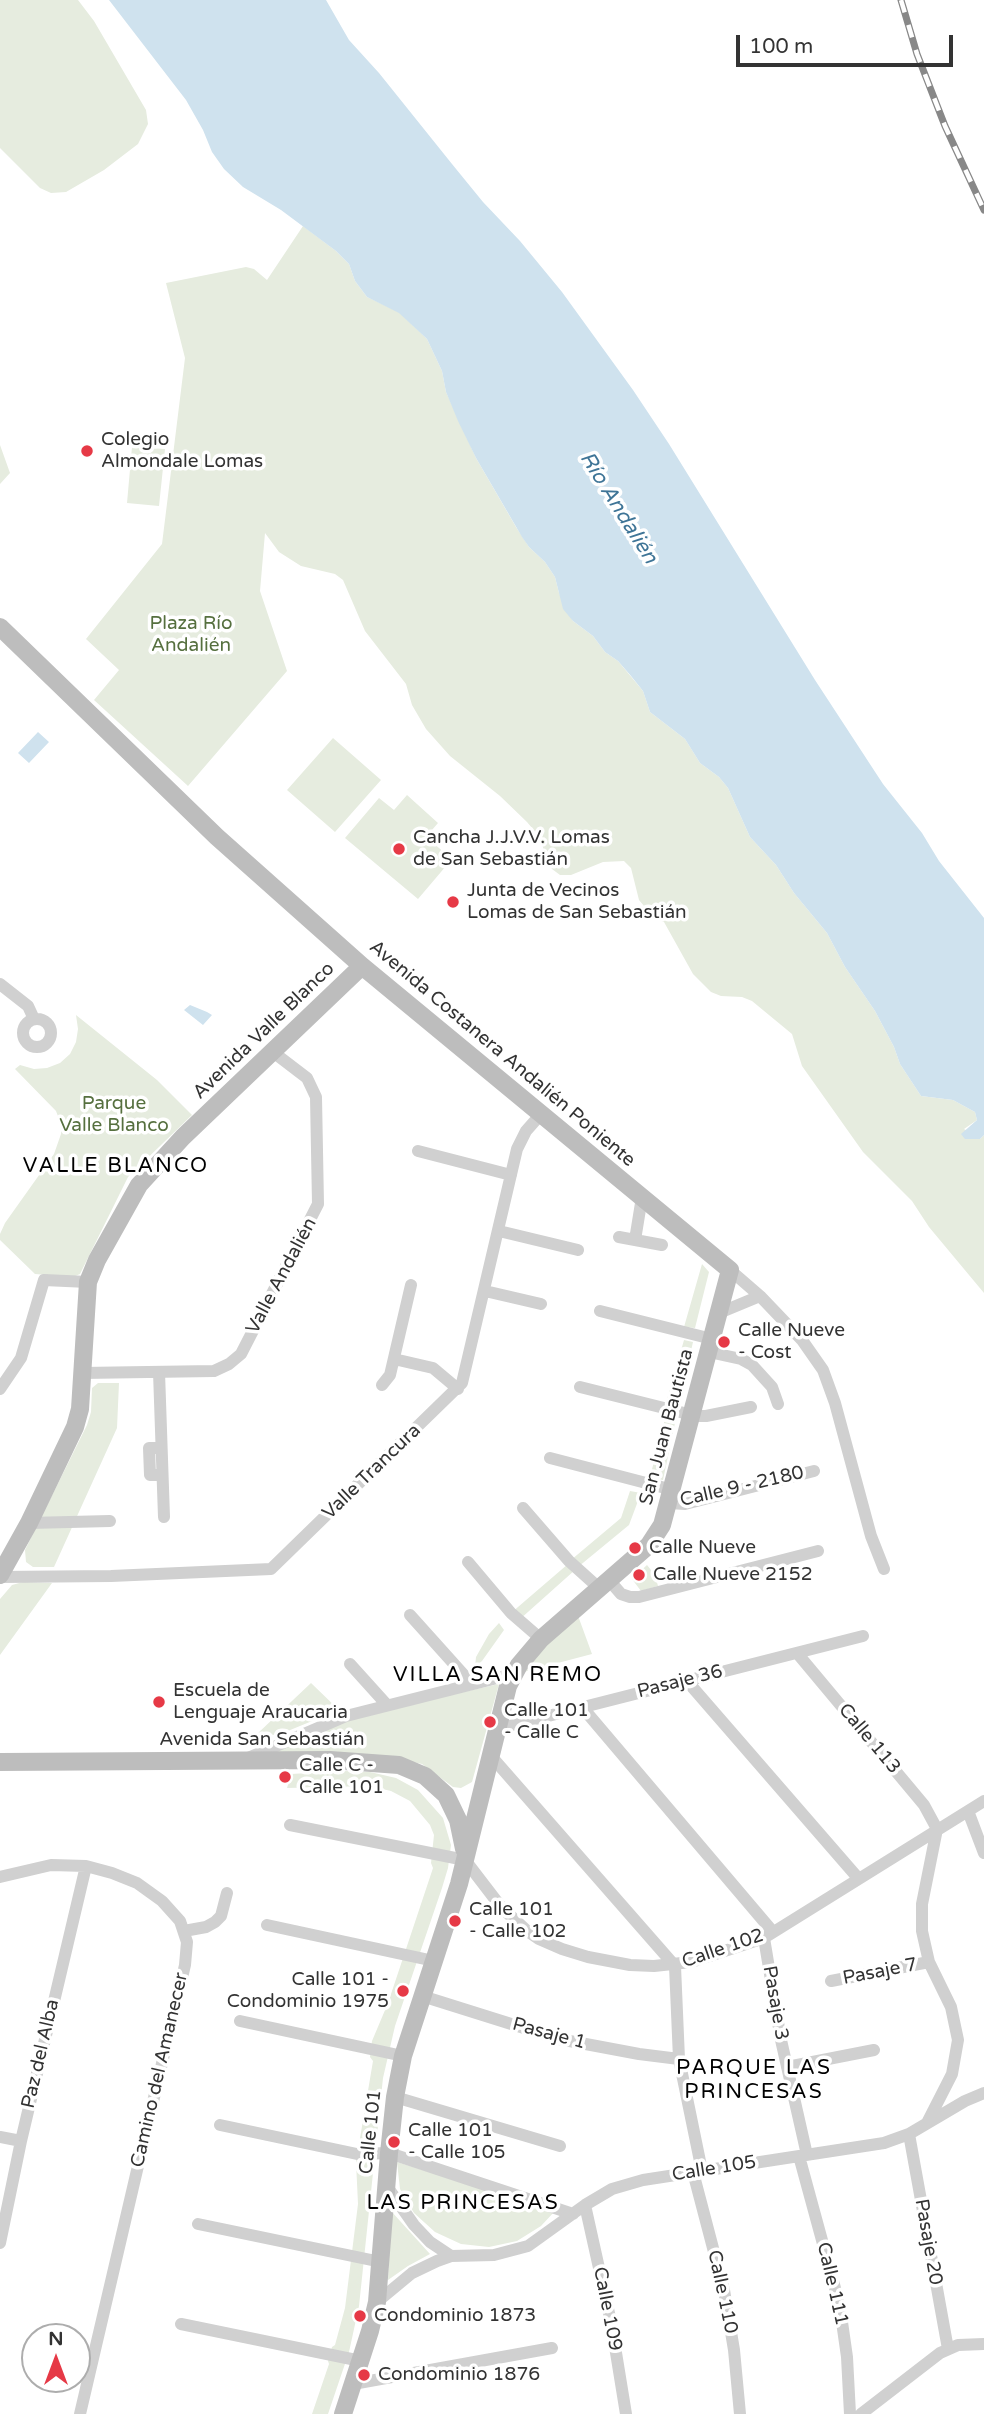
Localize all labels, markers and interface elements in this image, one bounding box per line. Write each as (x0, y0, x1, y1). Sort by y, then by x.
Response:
scale bar (739, 21, 956, 65)
text: 100 m (749, 34, 813, 59)
place label: Colegio Almondale Lomas (101, 429, 263, 473)
marker: Colegio Almondale Lomas (79, 443, 95, 459)
water label: Río Andalién (574, 448, 662, 568)
park label: Plaza Río Andalién (150, 613, 232, 657)
place label: Cancha J.J.V.V. Lomas de San Sebastián (413, 827, 610, 871)
marker: Cancha J.J.V.V. Lomas de San Sebastián (391, 841, 407, 857)
place label: Junta de Vecinos Lomas de San Sebastián (467, 880, 687, 924)
marker: Junta de Vecinos Lomas de San Sebastián (445, 894, 461, 910)
street label: Avenida Costanera Andalién Poniente (364, 936, 640, 1172)
street label: Avenida Valle Blanco (189, 958, 339, 1104)
park label: Parque Valle Blanco (59, 1093, 169, 1137)
district label: VALLE BLANCO (24, 1153, 208, 1179)
street label: Valle Andalién (242, 1214, 322, 1338)
place label: Calle Nueve - Cost (738, 1320, 845, 1364)
marker: Calle Nueve - Cost (716, 1334, 732, 1350)
street label: San Juan Bautista (635, 1346, 699, 1508)
street label: Valle Trancura (318, 1419, 426, 1525)
street label: Calle 9 - 2180 (678, 1462, 806, 1512)
place label: Calle Nueve (649, 1537, 756, 1559)
marker: Calle Nueve (627, 1540, 643, 1556)
place label: Calle Nueve 2152 (653, 1564, 813, 1586)
marker: Calle Nueve 2152 (631, 1567, 647, 1583)
street label: Pasaje 36 (635, 1660, 725, 1704)
district label: VILLA SAN REMO (395, 1662, 601, 1688)
place label: Escuela de Lenguaje Araucaria (173, 1680, 348, 1724)
marker: Escuela de Lenguaje Araucaria (151, 1694, 167, 1710)
street label: Calle 113 (833, 1699, 905, 1779)
place label: Calle 101 - Calle C (504, 1700, 589, 1744)
marker: Calle 101 - Calle C (482, 1714, 498, 1730)
street label: Avenida San Sebastián (159, 1729, 365, 1751)
place label: Calle C - Calle 101 (299, 1755, 384, 1799)
marker: Calle C - Calle 101 (277, 1769, 293, 1785)
place label: Calle 101 - Calle 102 (469, 1899, 567, 1943)
marker: Calle 101 - Calle 102 (447, 1913, 463, 1929)
street label: Calle 102 (679, 1924, 767, 1974)
street label: Pasaje 7 (841, 1954, 919, 1990)
street label: Pasaje 3 (757, 1964, 793, 2042)
place label: Calle 101 - Condominio 1975 (227, 1969, 389, 2013)
street label: Camino del Amanecer (126, 1970, 194, 2170)
marker: Calle 101 - Condominio 1975 (395, 1983, 411, 1999)
street label: Paz del Alba (17, 1997, 65, 2111)
street label: Pasaje 1 (510, 2013, 588, 2055)
district label: PARQUE LAS PRINCESAS (677, 2055, 831, 2105)
street label: Calle 101 (355, 2089, 387, 2175)
place label: Calle 101 - Calle 105 (408, 2120, 506, 2164)
marker: Calle 101 - Calle 105 (386, 2134, 402, 2150)
street label: Calle 105 (670, 2151, 758, 2187)
district label: LAS PRINCESAS (368, 2190, 558, 2216)
street label: Pasaje 20 (909, 2197, 947, 2287)
street label: Calle 111 (811, 2240, 853, 2328)
street label: Calle 110 (702, 2248, 742, 2336)
street label: Calle 109 (588, 2265, 626, 2353)
place label: Condominio 1873 (374, 2305, 536, 2327)
marker: Condominio 1873 (352, 2308, 368, 2324)
north arrow (21, 2323, 91, 2393)
text: N (48, 2328, 64, 2350)
place label: Condominio 1876 (378, 2364, 540, 2386)
marker: Condominio 1876 (356, 2367, 372, 2383)

